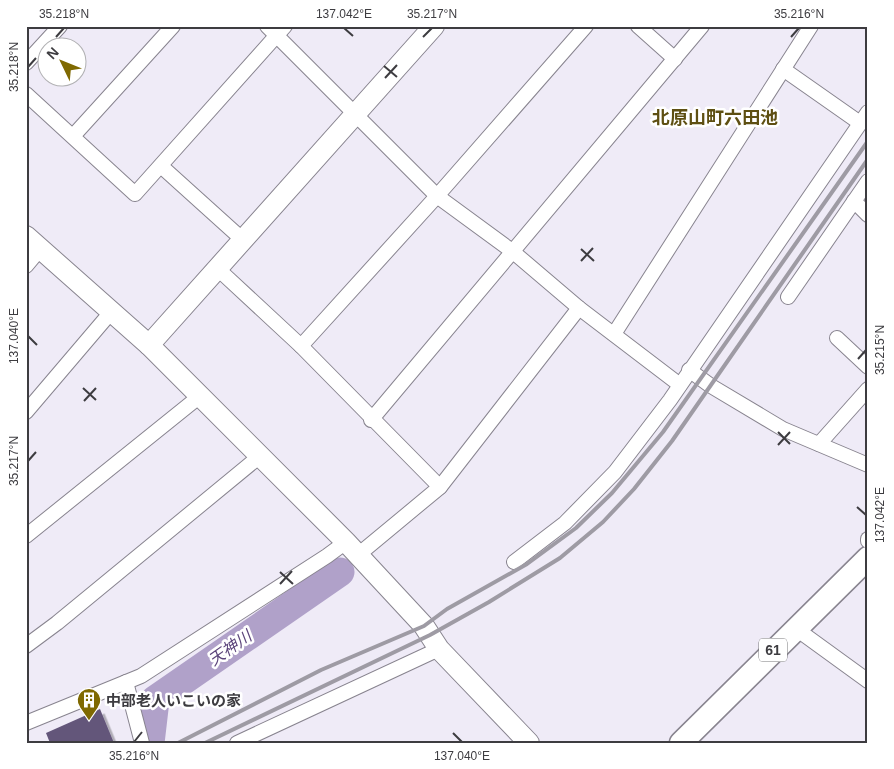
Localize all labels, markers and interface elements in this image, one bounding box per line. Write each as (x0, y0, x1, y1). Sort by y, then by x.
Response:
text: 35.218°N (39, 7, 89, 21)
text: 137.042°E (316, 7, 372, 21)
text: 35.217°N (407, 7, 457, 21)
text: 35.216°N (774, 7, 824, 21)
north arrow (38, 38, 88, 88)
text: 35.218°N (7, 42, 21, 92)
text: N (43, 44, 62, 62)
district label: 北原山町六田池 (652, 108, 778, 128)
text: 137.040°E (7, 308, 21, 364)
text: 35.215°N (873, 325, 887, 375)
text: 35.217°N (7, 436, 21, 486)
text: 137.042°E (873, 487, 887, 543)
water label: 天神川 (205, 626, 256, 669)
road number: 61 (759, 638, 787, 662)
building icon: 中部老人いこいの家 (76, 687, 102, 721)
place label: 中部老人いこいの家 (106, 692, 241, 709)
text: 35.216°N (109, 749, 159, 763)
text: 137.040°E (434, 749, 490, 763)

